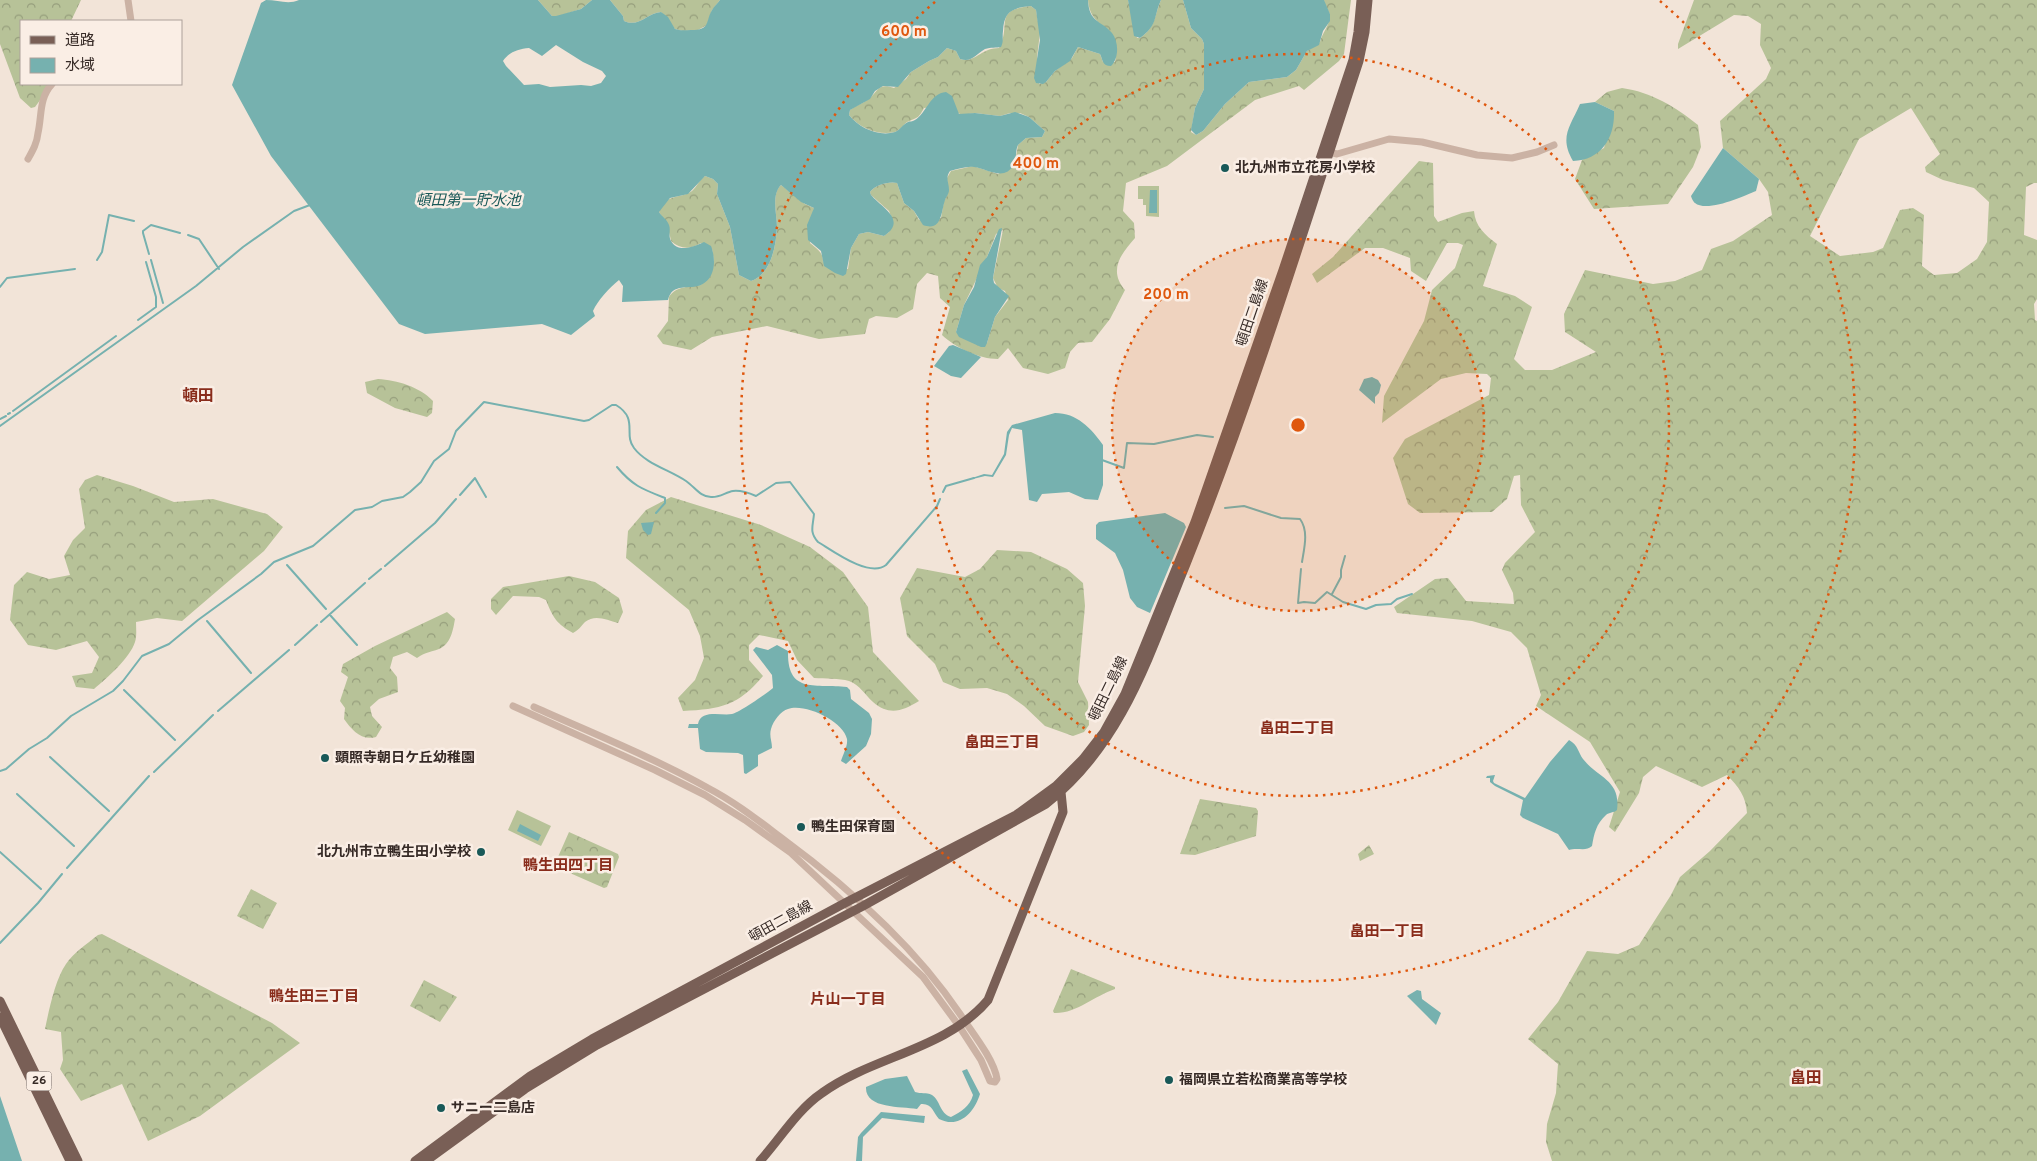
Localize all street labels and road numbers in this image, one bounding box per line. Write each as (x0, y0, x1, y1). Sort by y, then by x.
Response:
street label: 頓田二島線 (1234, 277, 1272, 349)
street label: 頓田二島線 (1086, 654, 1132, 724)
street label: 頓田二島線 (746, 898, 816, 946)
road number: 26 (26, 1072, 52, 1090)

